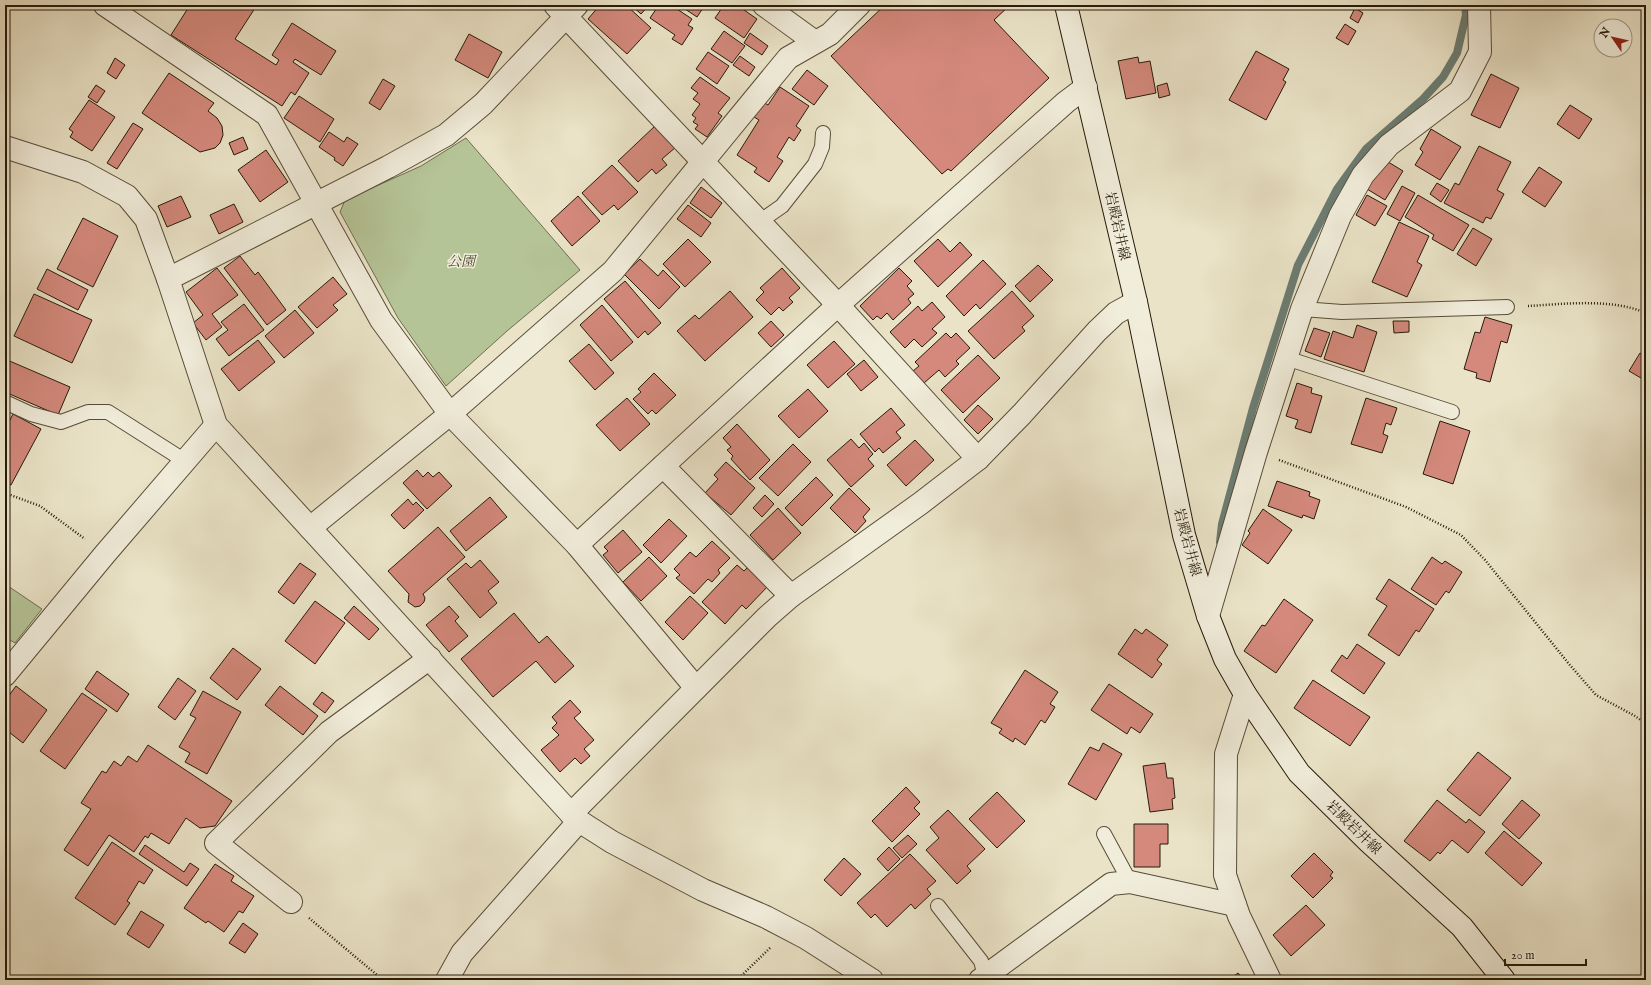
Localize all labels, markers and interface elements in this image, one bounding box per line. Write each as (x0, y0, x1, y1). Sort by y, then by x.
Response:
north arrow (1593, 18, 1633, 58)
text: N (1597, 25, 1614, 42)
street label: 岩殿岩井線 (1100, 190, 1134, 262)
park label: 公園 (447, 253, 477, 271)
street label: 岩殿岩井線 (1169, 506, 1205, 578)
street label: 岩殿岩井線 (1322, 797, 1385, 859)
scale bar (1505, 941, 1586, 967)
text: 20 m (1511, 948, 1534, 963)

